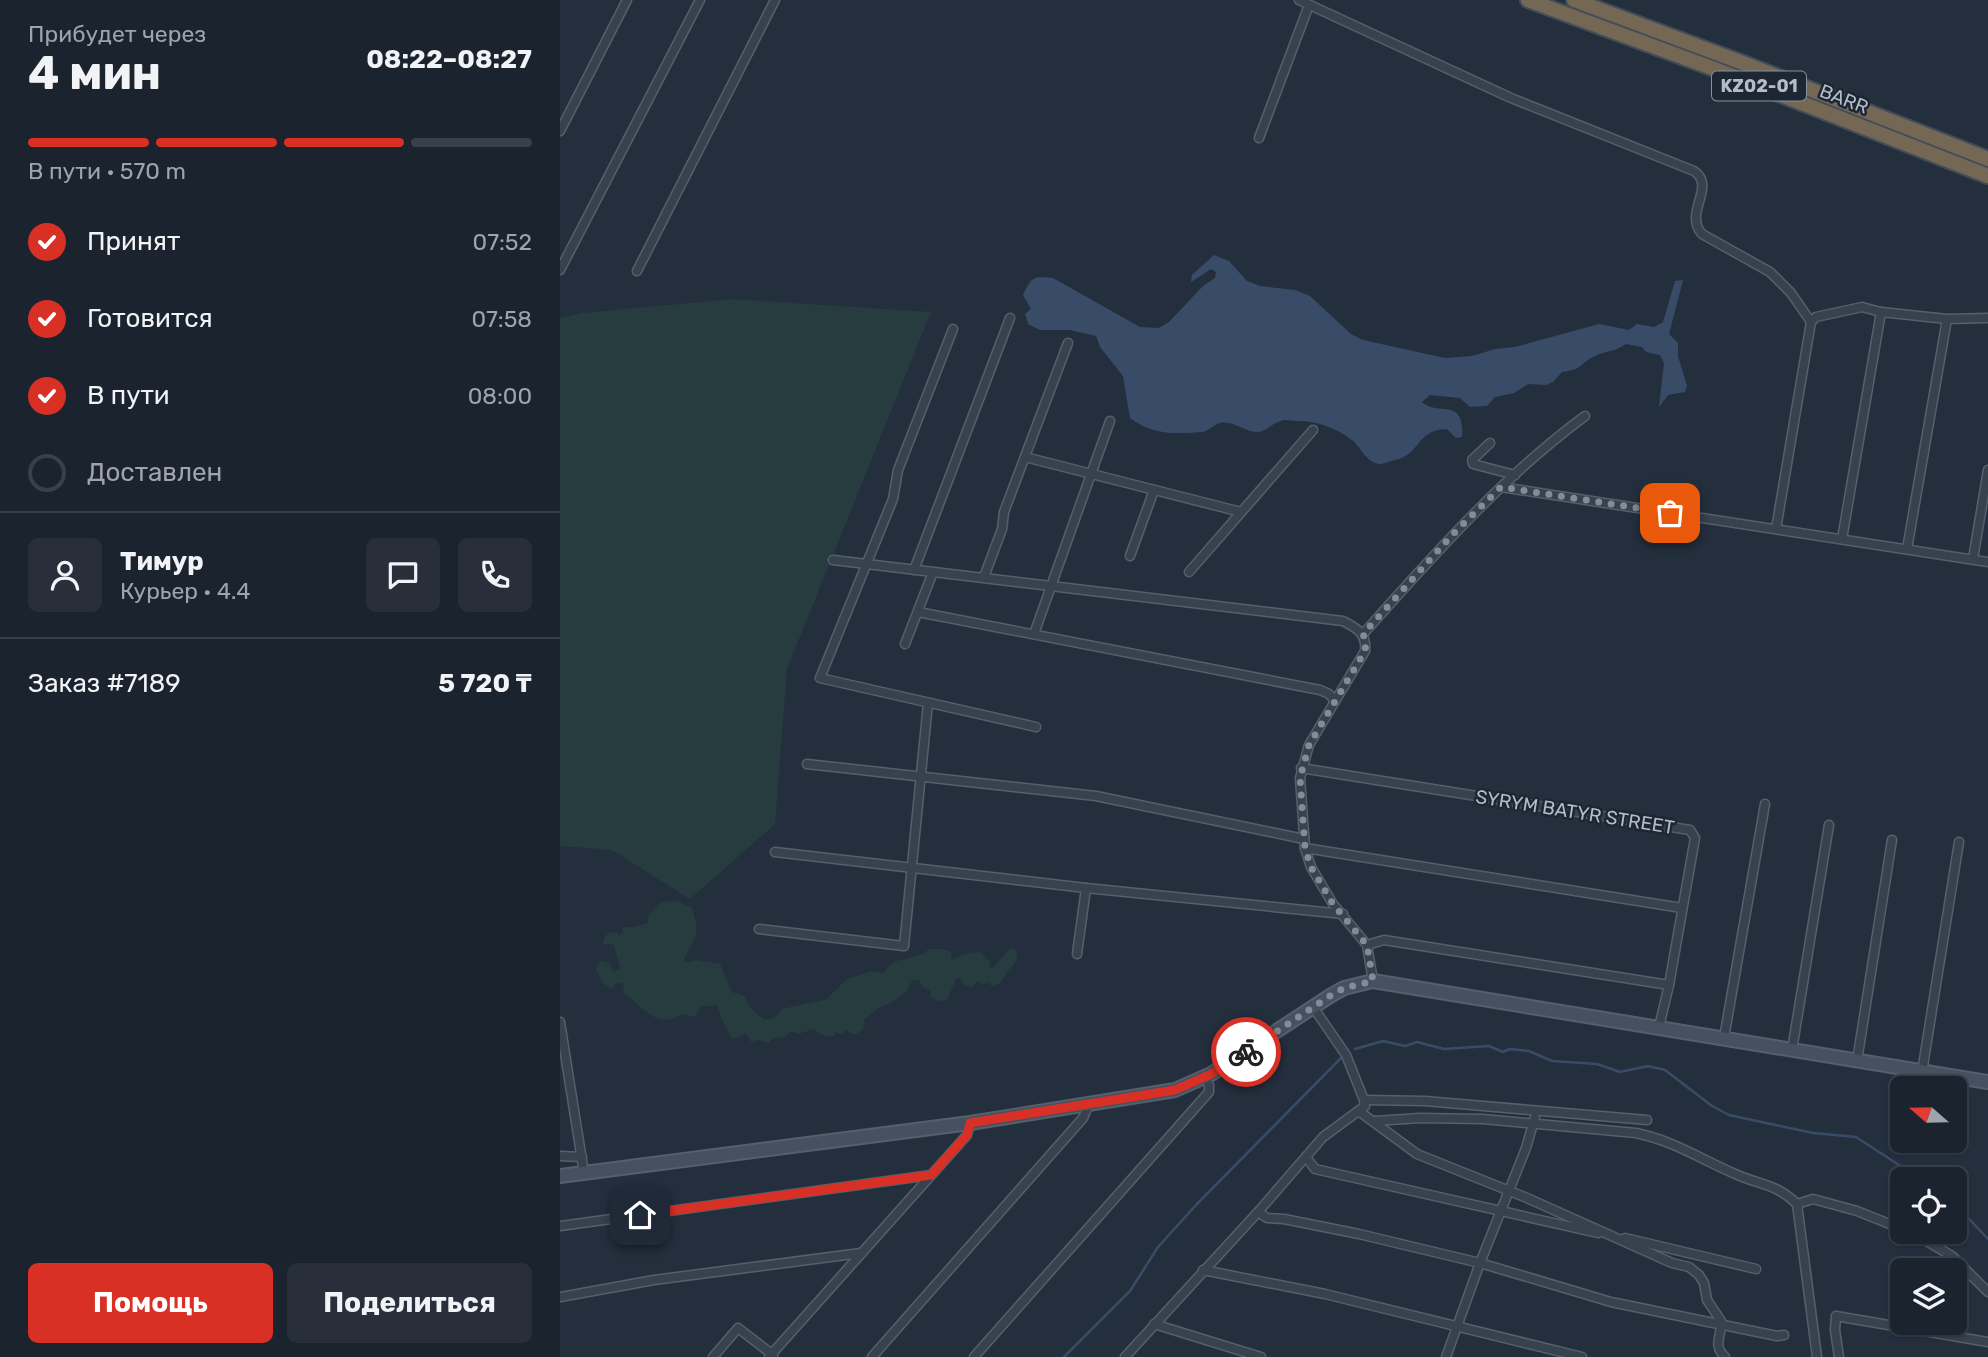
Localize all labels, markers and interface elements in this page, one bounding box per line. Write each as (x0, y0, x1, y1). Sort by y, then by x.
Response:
text: Прибудет через (28, 20, 206, 48)
text: 08:22–08:27 (366, 44, 532, 75)
text: 4 мин (28, 46, 161, 101)
road number: KZ02-01 (1712, 72, 1806, 100)
street label: BARR (1816, 79, 1872, 119)
text: В пути · 570 m (28, 157, 186, 185)
icon: check (28, 223, 66, 261)
text: Принят (87, 226, 180, 257)
text: 07:52 (473, 228, 532, 256)
icon: check (28, 300, 66, 338)
text: Готовится (87, 303, 213, 334)
text: 07:58 (471, 305, 532, 333)
icon: check (28, 377, 66, 415)
text: В пути (87, 380, 170, 411)
text: 08:00 (468, 382, 532, 410)
text: Доставлен (87, 457, 222, 488)
pin (1640, 483, 1700, 543)
icon: bag (1651, 494, 1689, 532)
button: person (28, 538, 102, 612)
button: chat (366, 538, 440, 612)
button: phone (458, 538, 532, 612)
text: Тимур (120, 546, 204, 577)
text: Курьер · 4.4 (120, 577, 251, 605)
text: Заказ #7189 (28, 668, 181, 699)
text: 5 720 ₸ (438, 668, 532, 699)
street label: SYRYM BATYR STREET (1474, 785, 1676, 839)
courier (1211, 1017, 1281, 1087)
icon: bike (1227, 1033, 1265, 1071)
north arrow (1890, 1076, 1967, 1153)
map controls (1890, 1076, 1967, 1335)
button: locate (1890, 1167, 1967, 1244)
pin (610, 1185, 670, 1245)
icon: home (621, 1196, 659, 1234)
button: layers (1890, 1258, 1967, 1335)
button: Помощь (28, 1263, 273, 1343)
button: Поделиться (287, 1263, 532, 1343)

